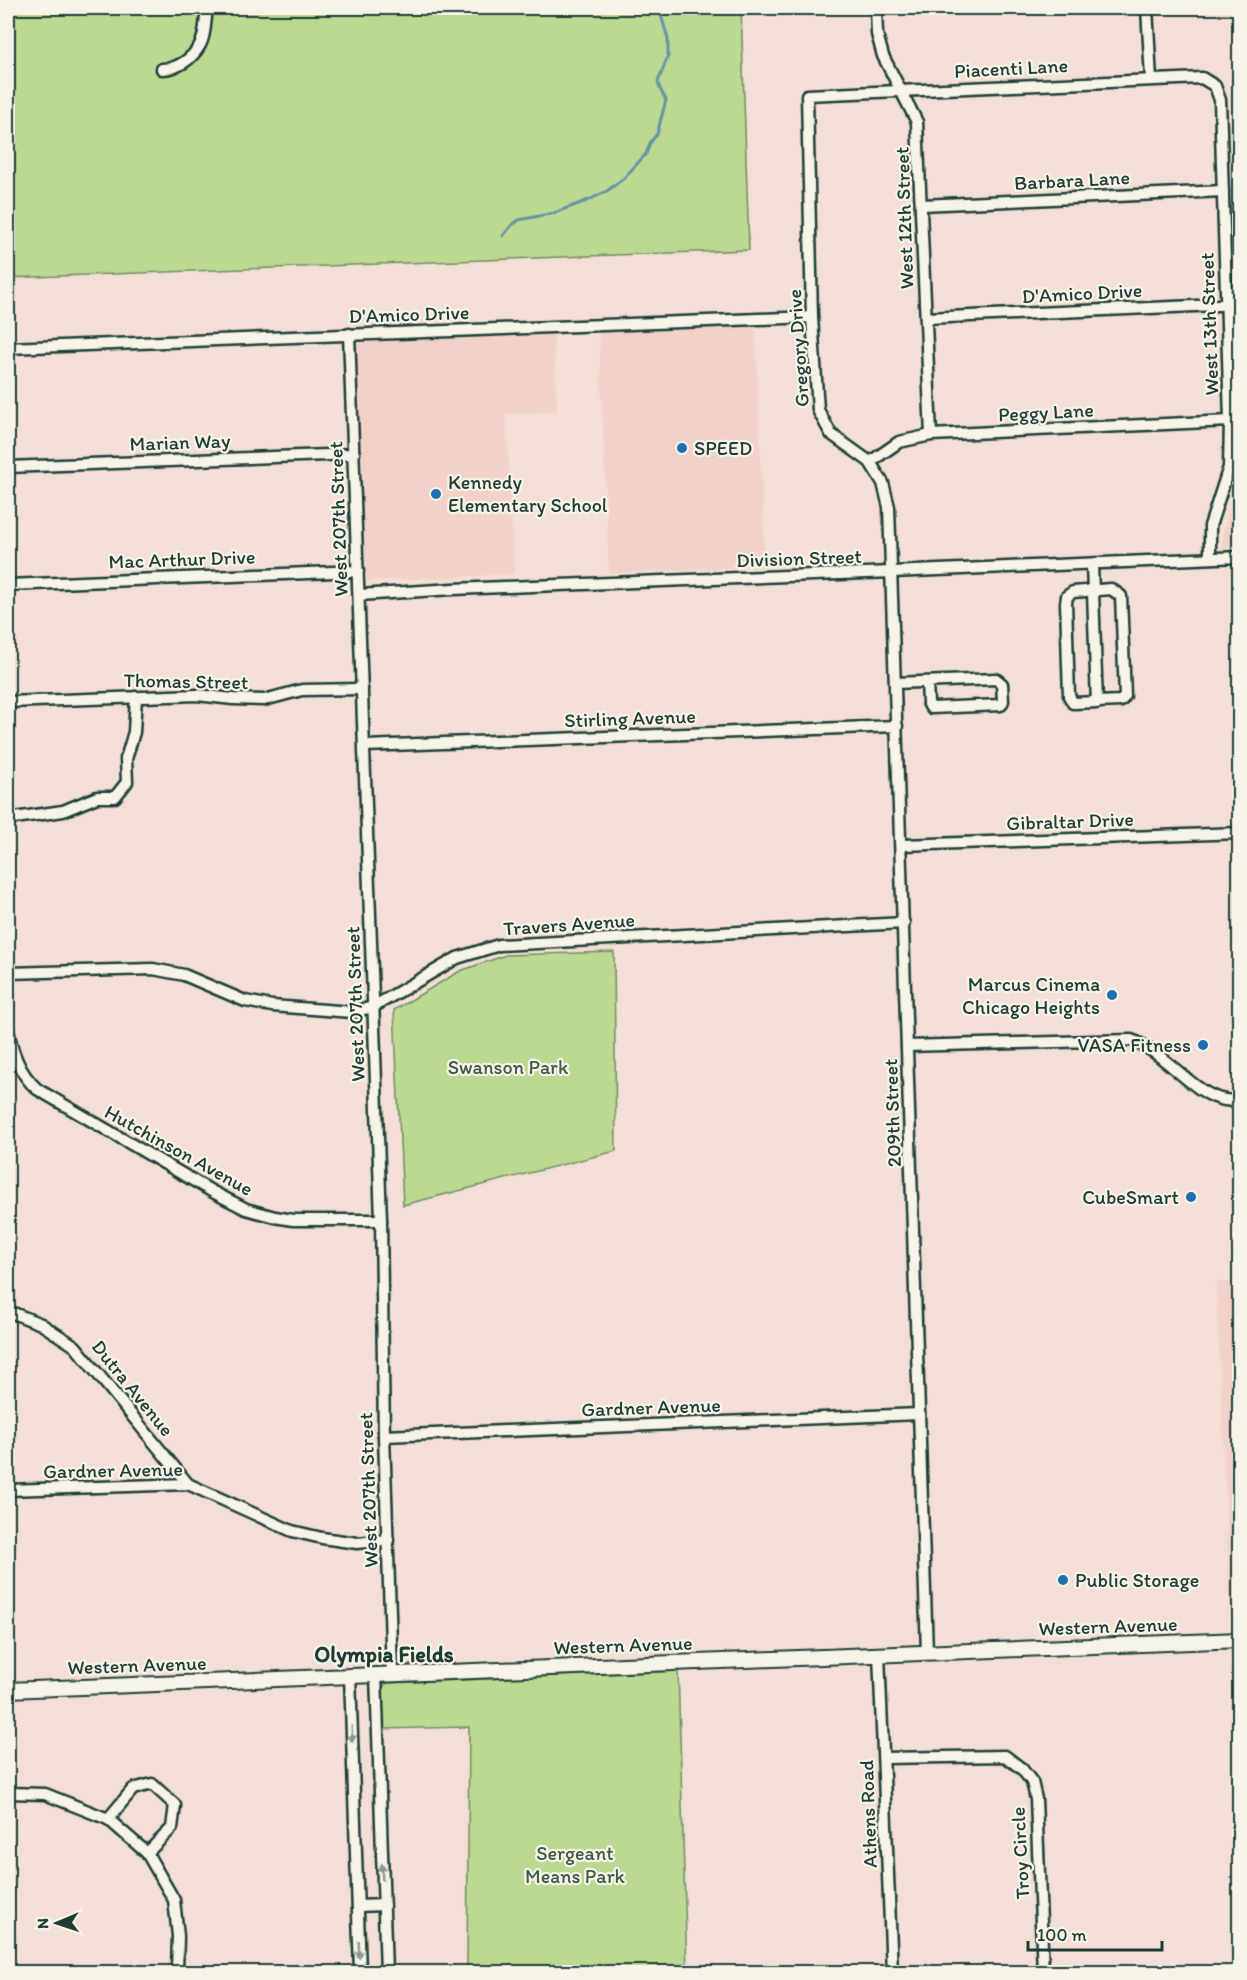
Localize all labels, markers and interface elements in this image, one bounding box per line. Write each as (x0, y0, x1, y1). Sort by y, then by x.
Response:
street label: Piacenti Lane (953, 53, 1069, 83)
street label: West 12th Street (890, 146, 918, 290)
street label: Barbara Lane (1014, 165, 1130, 195)
street label: West 13th Street (1195, 252, 1223, 396)
street label: D'Amico Drive (1021, 278, 1143, 308)
street label: Gregory Drive (782, 288, 814, 408)
street label: D'Amico Drive (348, 300, 470, 328)
street label: Peggy Lane (998, 398, 1094, 426)
street label: Marian Way (129, 428, 231, 456)
place label: SPEED (694, 436, 752, 460)
street label: West 207th Street (323, 441, 353, 597)
marker: SPEED (675, 441, 689, 455)
place label: Kennedy Elementary School (448, 470, 608, 517)
marker: Kennedy Elementary School (429, 487, 443, 501)
street label: Mac Arthur Drive (108, 544, 256, 574)
street label: Division Street (736, 544, 862, 572)
street label: Thomas Street (123, 668, 249, 694)
street label: Stirling Avenue (564, 704, 696, 732)
street label: Gibraltar Drive (1006, 807, 1134, 835)
street label: Travers Avenue (502, 907, 636, 941)
street label: West 207th Street (340, 926, 370, 1082)
place label: Marcus Cinema Chicago Heights (962, 972, 1100, 1019)
marker: Marcus Cinema Chicago Heights (1105, 988, 1119, 1002)
place label: VASA Fitness (1078, 1033, 1191, 1057)
marker: VASA Fitness (1196, 1038, 1210, 1052)
park label: Swanson Park (448, 1055, 569, 1079)
street label: 209th Street (878, 1058, 906, 1168)
street label: Hutchinson Avenue (101, 1099, 257, 1201)
place label: CubeSmart (1082, 1185, 1179, 1209)
marker: CubeSmart (1184, 1190, 1198, 1204)
street label: Dutra Avenue (87, 1335, 179, 1441)
street label: Gardner Avenue (581, 1393, 721, 1421)
street label: West 207th Street (353, 1412, 383, 1568)
street label: Gardner Avenue (43, 1457, 183, 1483)
place label: Public Storage (1075, 1568, 1199, 1592)
marker: Public Storage (1056, 1573, 1070, 1587)
street label: Western Avenue (1038, 1612, 1178, 1640)
street label: Western Avenue (553, 1631, 693, 1659)
district label: Olympia Fields (314, 1641, 454, 1668)
street label: Western Avenue (67, 1651, 207, 1679)
one-way arrow (347, 1724, 357, 1743)
street label: Athens Road (854, 1759, 882, 1868)
street label: Troy Circle (1006, 1806, 1034, 1900)
park label: Sergeant Means Park (525, 1841, 626, 1888)
one-way arrow (378, 1863, 387, 1882)
north arrow (27, 1893, 87, 1953)
scale bar (1028, 1914, 1162, 1952)
text: N (33, 1918, 52, 1929)
text: 100 m (1037, 1924, 1087, 1946)
one-way arrow (355, 1940, 364, 1959)

